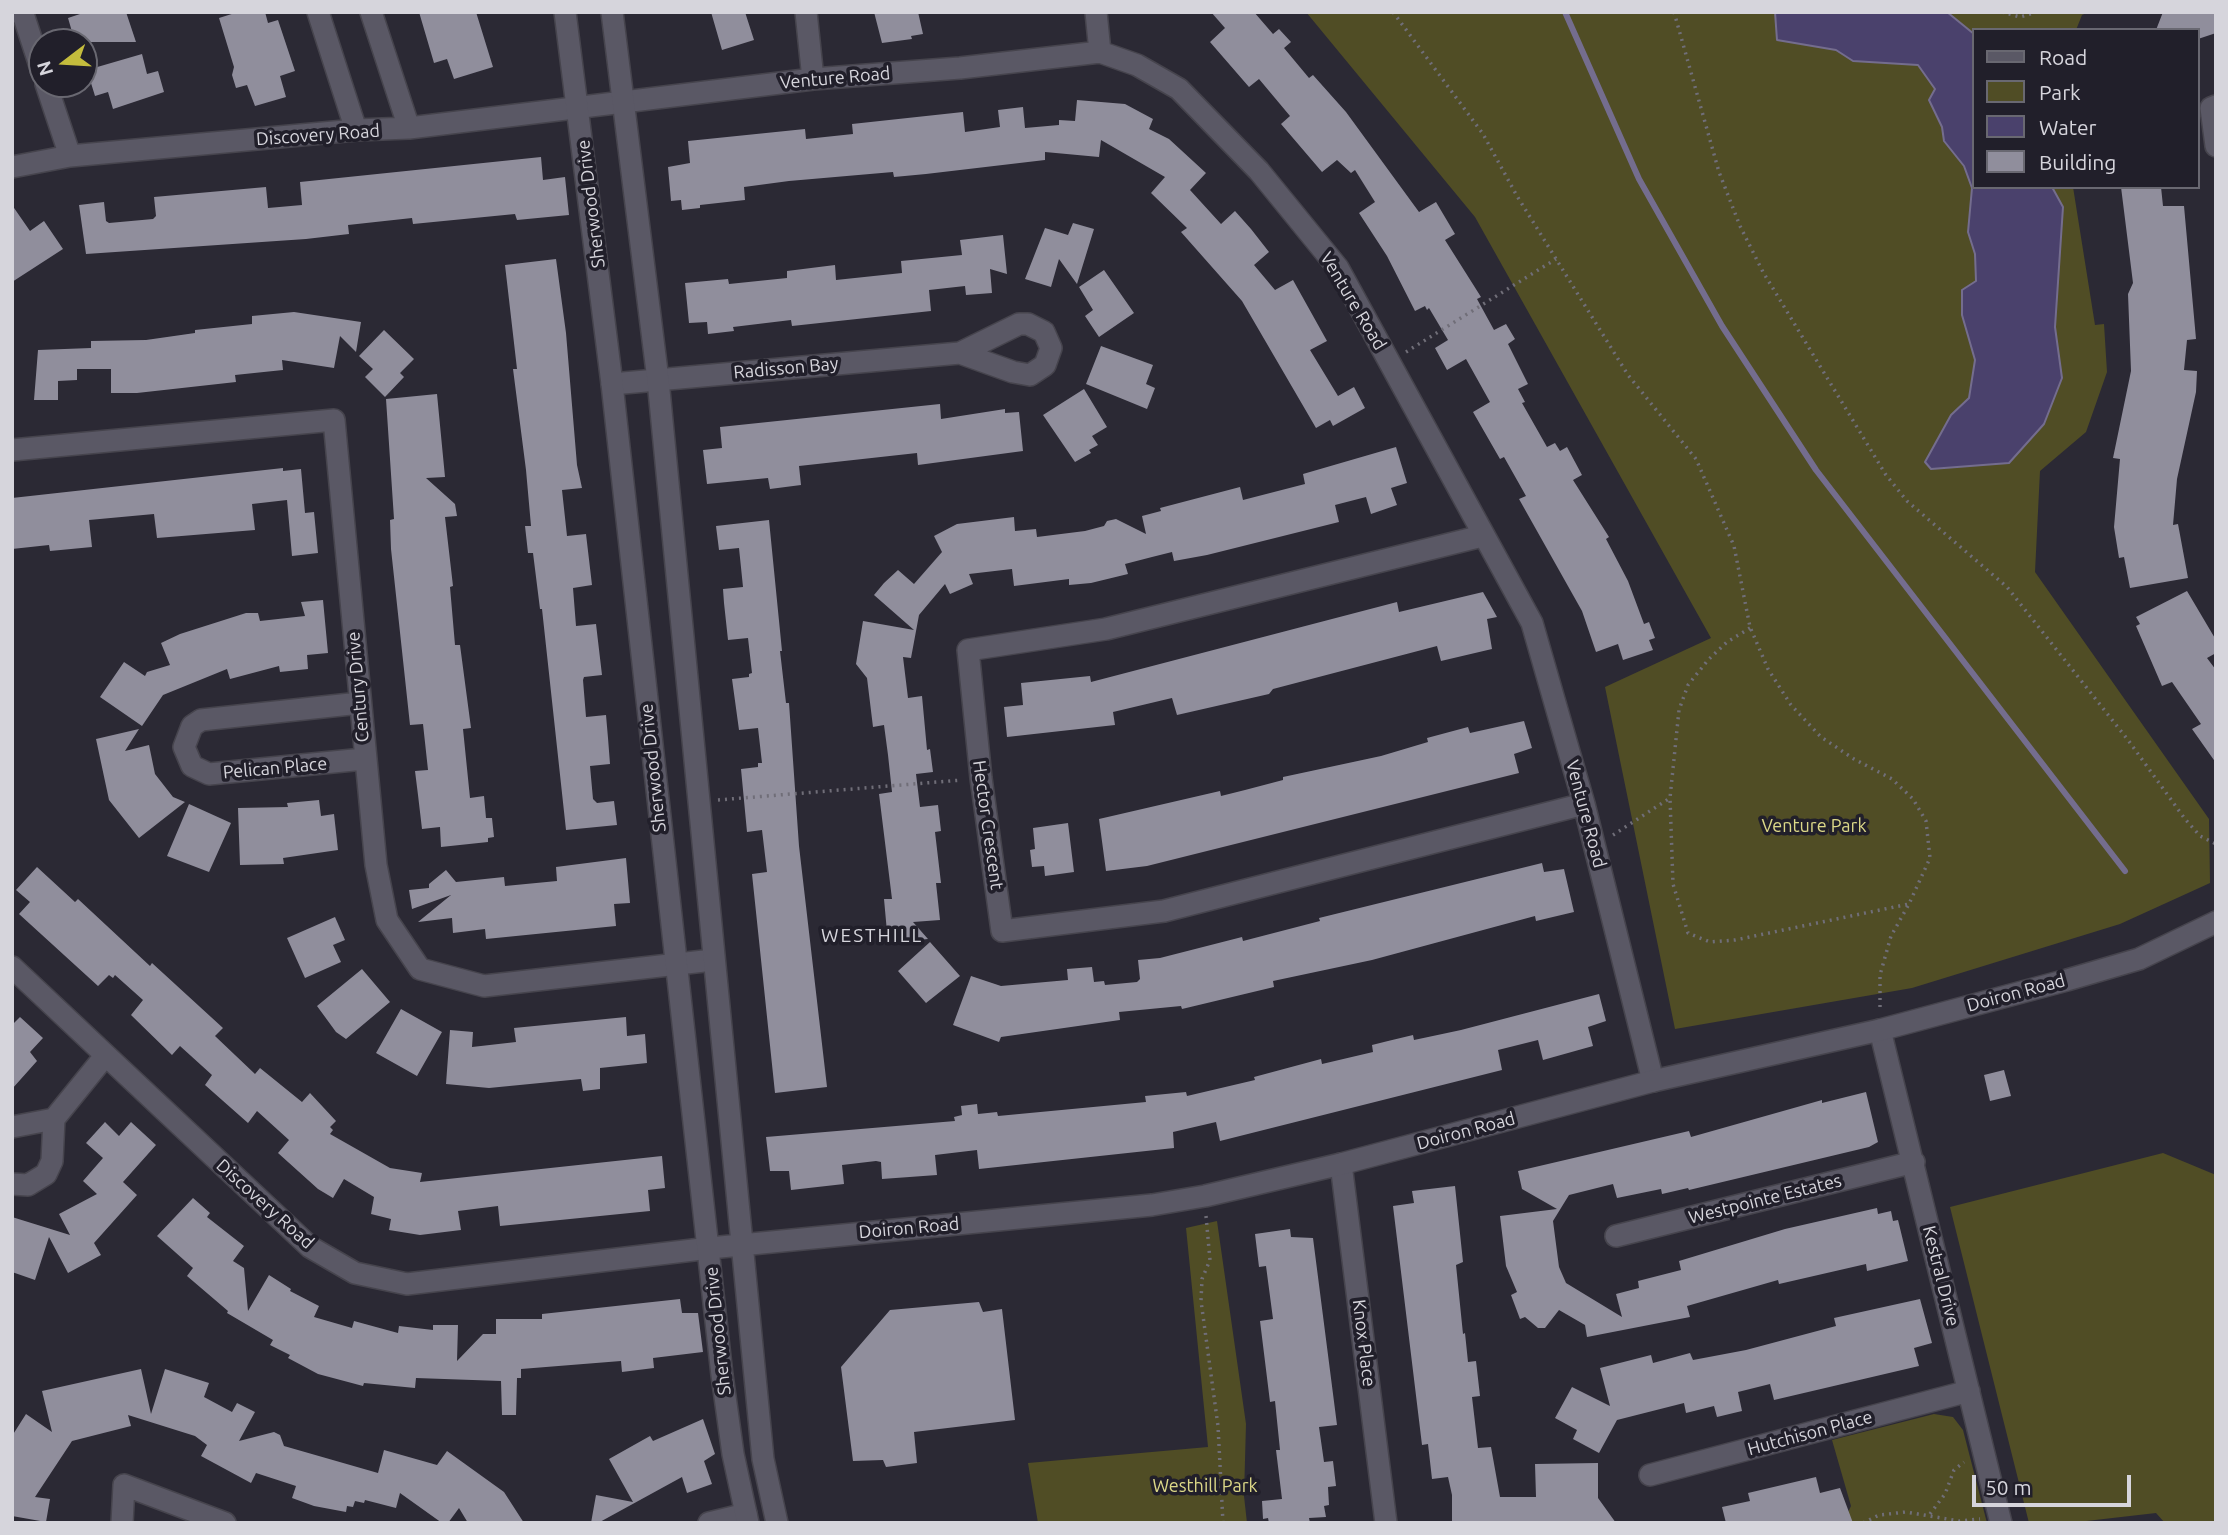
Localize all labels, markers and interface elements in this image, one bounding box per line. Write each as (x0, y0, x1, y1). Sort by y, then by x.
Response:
north arrow (28, 28, 98, 98)
legend (1972, 28, 2200, 189)
text: Road (2039, 45, 2087, 69)
text: N (32, 59, 57, 79)
street label: Venture Road (779, 62, 891, 94)
text: Park (2039, 80, 2081, 104)
text: Water (2039, 115, 2097, 139)
street label: Discovery Road (255, 120, 381, 150)
street label: Sherwood Drive (572, 139, 610, 269)
text: Building (2039, 150, 2116, 174)
street label: Venture Road (1315, 248, 1391, 354)
street label: Radisson Bay (733, 353, 839, 383)
street label: Century Drive (342, 631, 374, 743)
street label: Sherwood Drive (636, 703, 670, 833)
street label: Pelican Place (222, 753, 328, 783)
street label: Venture Road (1561, 758, 1611, 870)
street label: Hector Crescent (968, 759, 1008, 891)
park label: Venture Park (1762, 815, 1866, 837)
district label: WESTHILL (822, 925, 922, 947)
street label: Doiron Road (1965, 970, 2067, 1016)
street label: Doiron Road (1415, 1108, 1517, 1154)
street label: Discovery Road (212, 1155, 318, 1253)
street label: Westpointe Estates (1686, 1170, 1844, 1228)
street label: Doiron Road (858, 1213, 960, 1243)
street label: Kestral Drive (1918, 1223, 1964, 1329)
street label: Sherwood Drive (701, 1266, 735, 1396)
street label: Knox Place (1348, 1298, 1380, 1388)
street label: Hutchison Place (1745, 1406, 1875, 1460)
scale bar (1976, 1462, 2135, 1506)
park label: Westhill Park (1152, 1475, 1258, 1497)
text: 50 m (1985, 1475, 2032, 1499)

